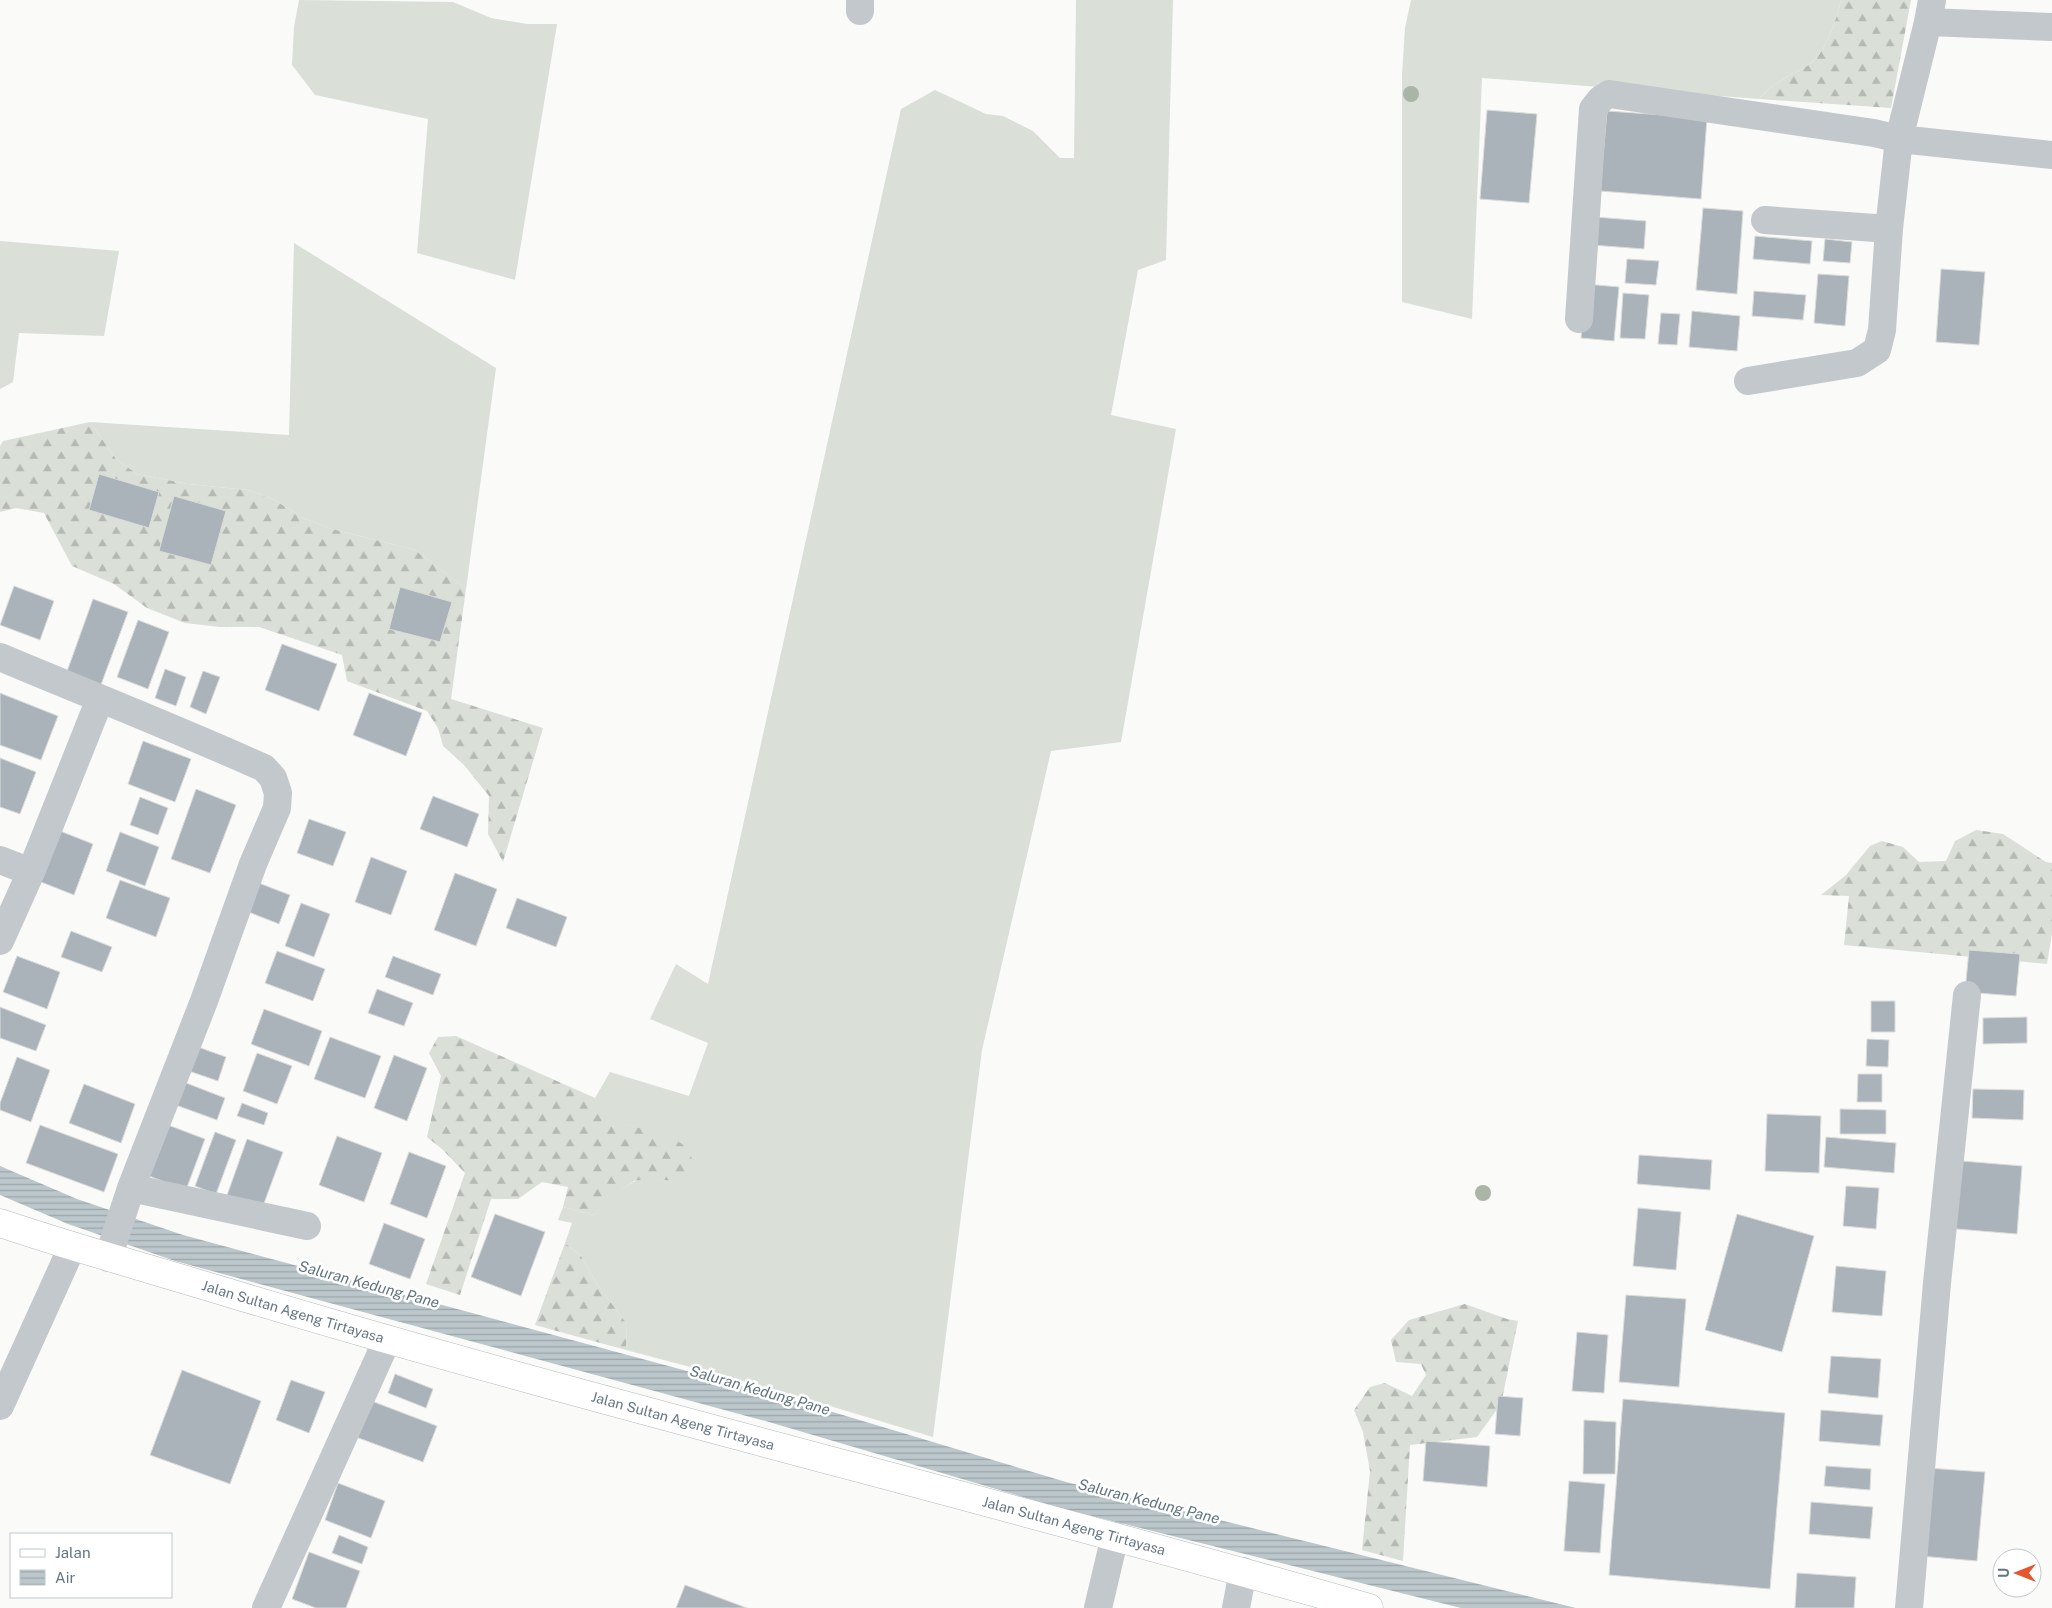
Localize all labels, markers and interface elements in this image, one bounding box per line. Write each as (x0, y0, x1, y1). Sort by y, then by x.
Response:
water label: Saluran Kedung Pane (297, 1257, 441, 1311)
street label: Jalan Sultan Ageng Tirtayasa (200, 1277, 386, 1346)
water label: Saluran Kedung Pane (688, 1362, 832, 1418)
street label: Jalan Sultan Ageng Tirtayasa (590, 1389, 776, 1453)
water label: Saluran Kedung Pane (1077, 1475, 1221, 1527)
street label: Jalan Sultan Ageng Tirtayasa (981, 1493, 1167, 1558)
legend (10, 1533, 172, 1598)
text: Jalan (55, 1544, 91, 1561)
north arrow (1992, 1548, 2042, 1598)
text: U (1996, 1568, 2012, 1578)
text: Air (55, 1569, 75, 1586)

